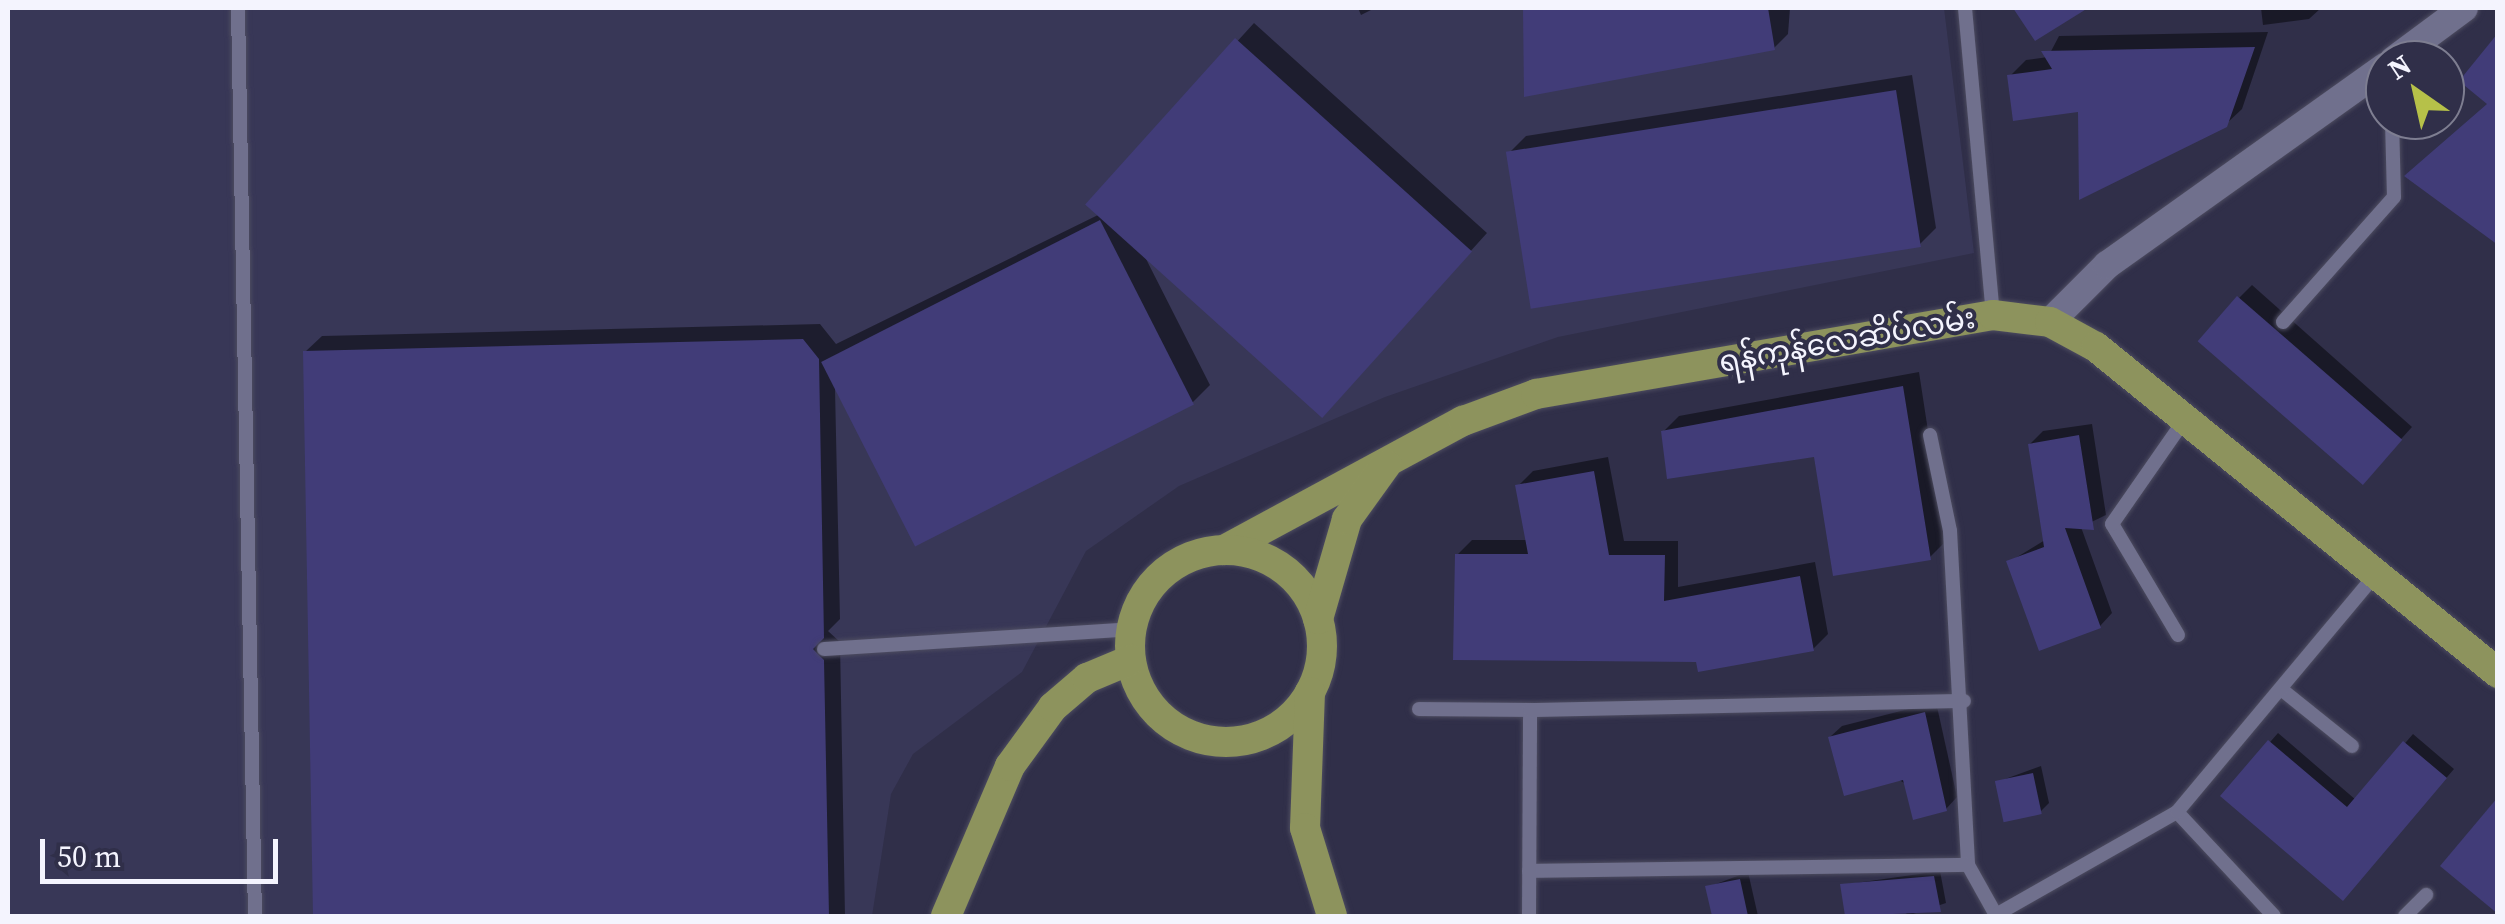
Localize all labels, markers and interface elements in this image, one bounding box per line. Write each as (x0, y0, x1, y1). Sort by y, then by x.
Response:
north arrow (2365, 40, 2465, 140)
text: N (2380, 45, 2418, 88)
street label: ရန်ကုန်လေဆိပ်လမ်း (1716, 300, 1978, 380)
scale bar (45, 819, 282, 881)
text: 50 m (57, 836, 121, 877)

